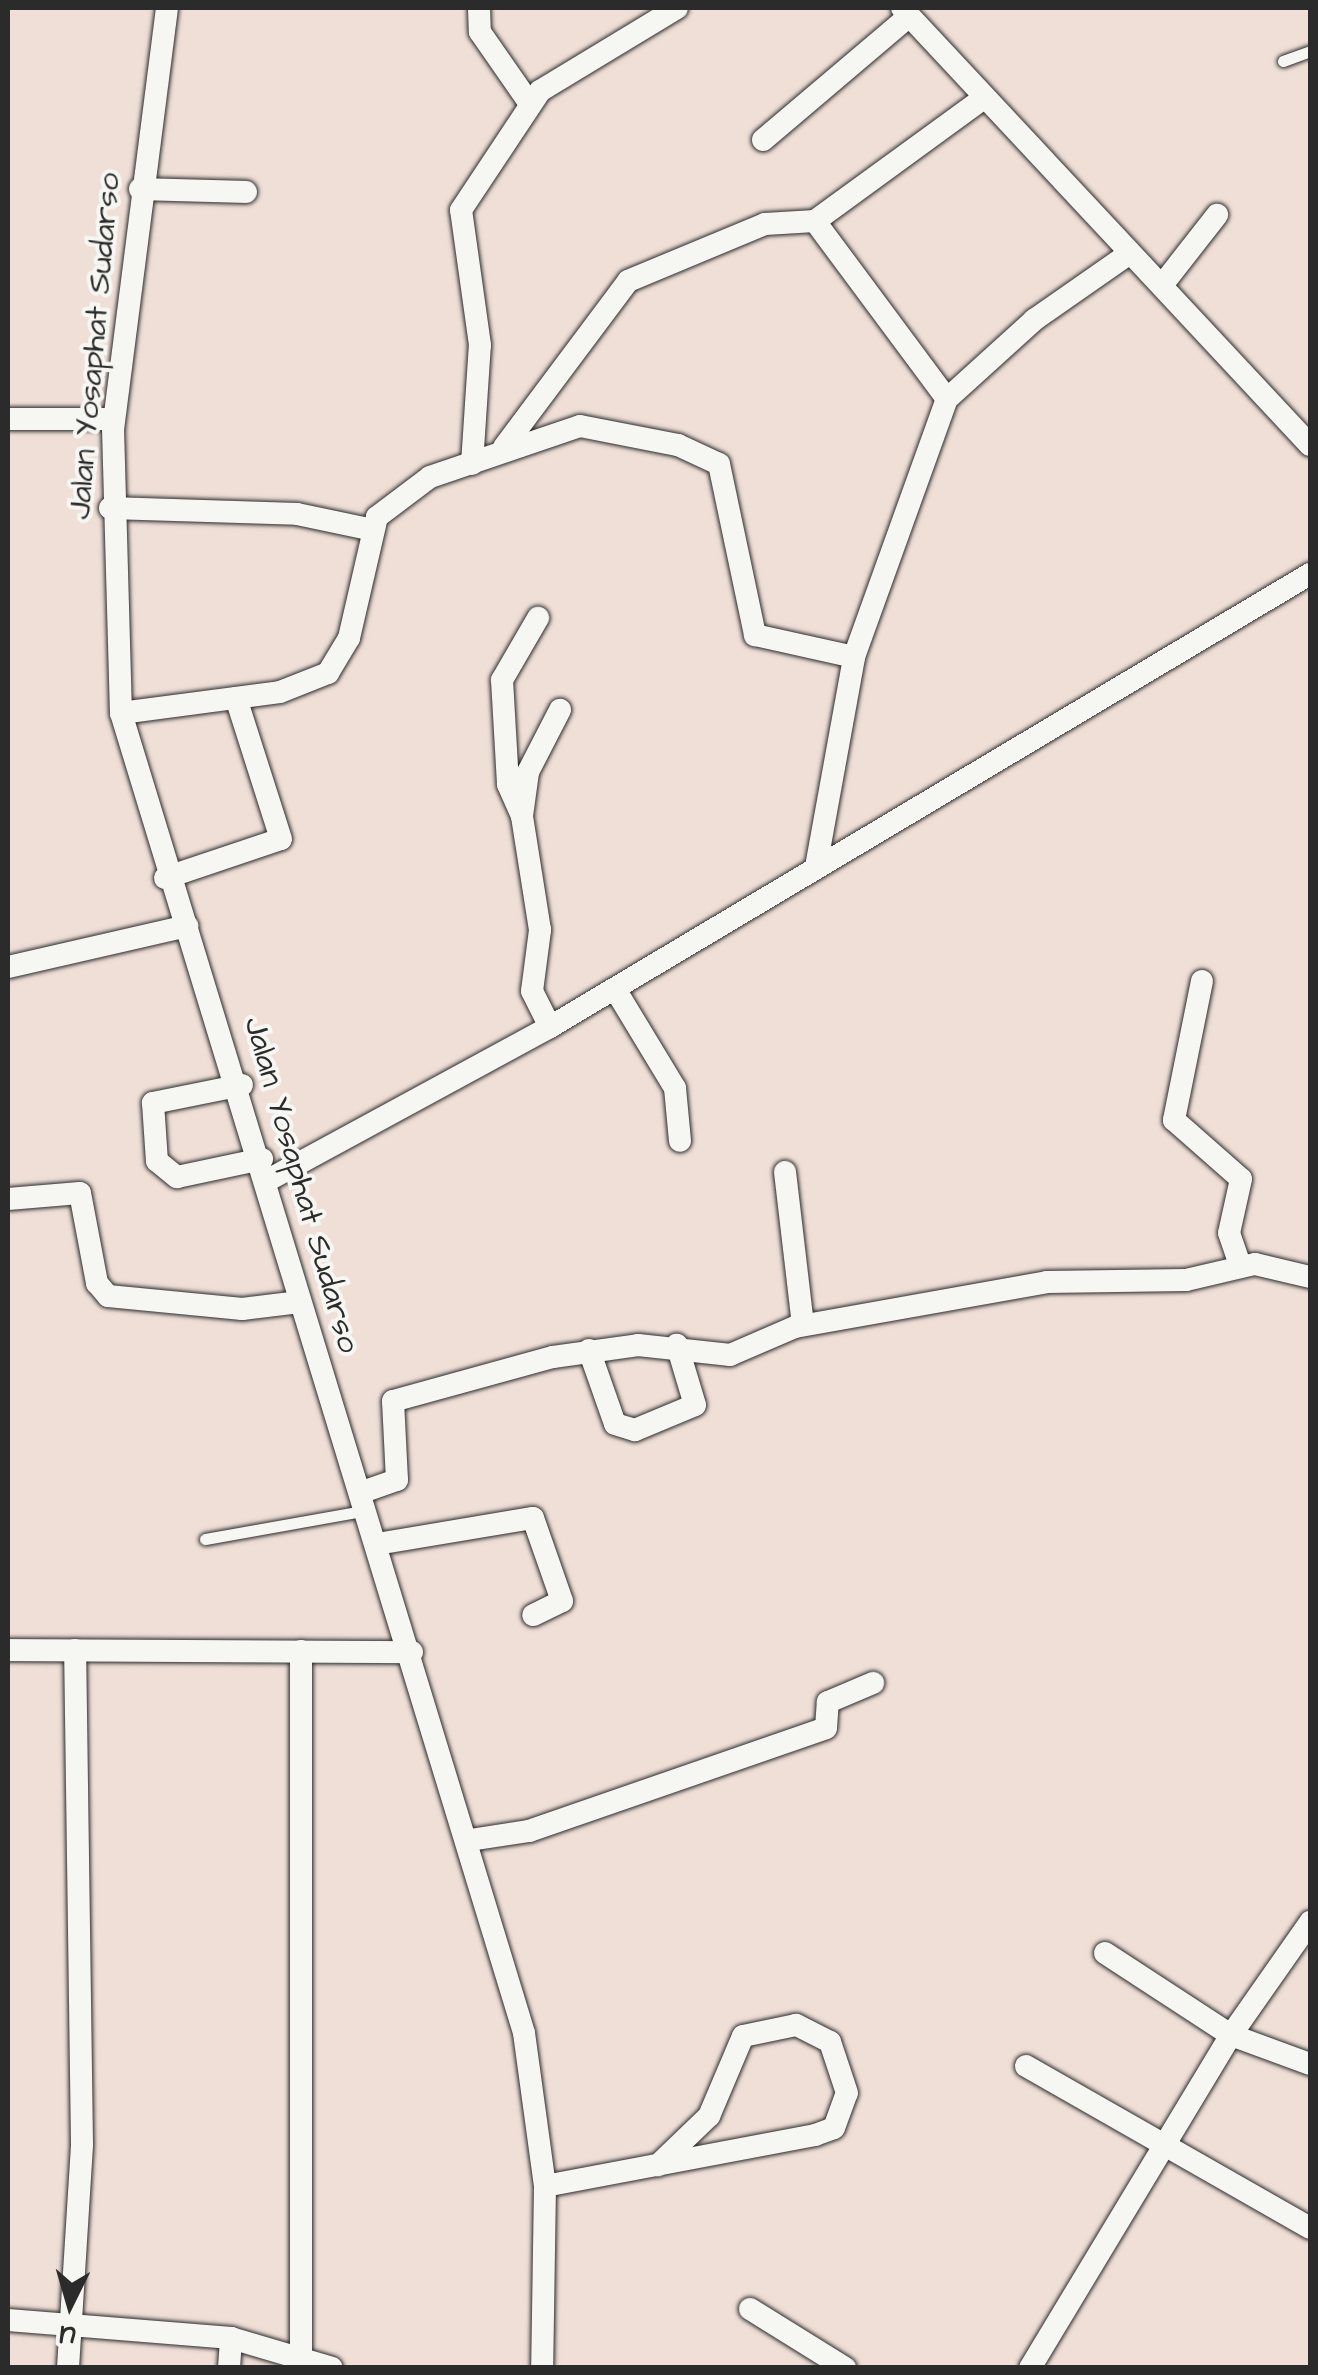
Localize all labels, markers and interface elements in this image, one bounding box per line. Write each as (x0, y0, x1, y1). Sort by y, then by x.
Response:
street label: Jalan Yosaphat Sudarso (61, 171, 129, 521)
street label: Jalan Yosaphat Sudarso (235, 1013, 367, 1357)
north arrow (20, 2255, 120, 2355)
text: U (58, 2315, 77, 2355)

